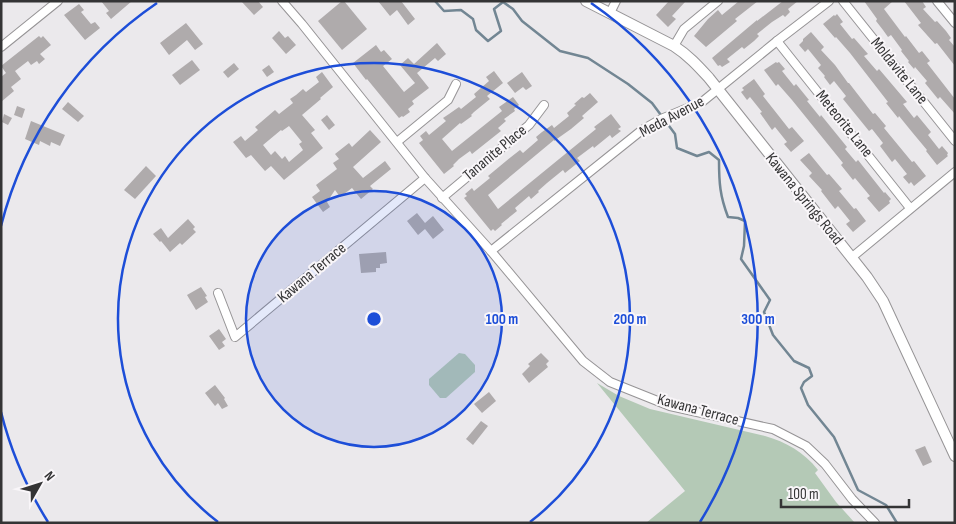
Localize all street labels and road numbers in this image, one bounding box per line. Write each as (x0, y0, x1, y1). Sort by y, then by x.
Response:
street label: Moldavite Lane (866, 34, 932, 108)
street label: Meteorite Lane (811, 87, 877, 161)
street label: Meda Avenue (636, 92, 708, 142)
street label: Tananite Place (459, 121, 531, 185)
street label: Kawana Springs Road (761, 149, 847, 249)
street label: Kawana Terrace (274, 239, 350, 307)
street label: Kawana Terrace (655, 390, 741, 430)

